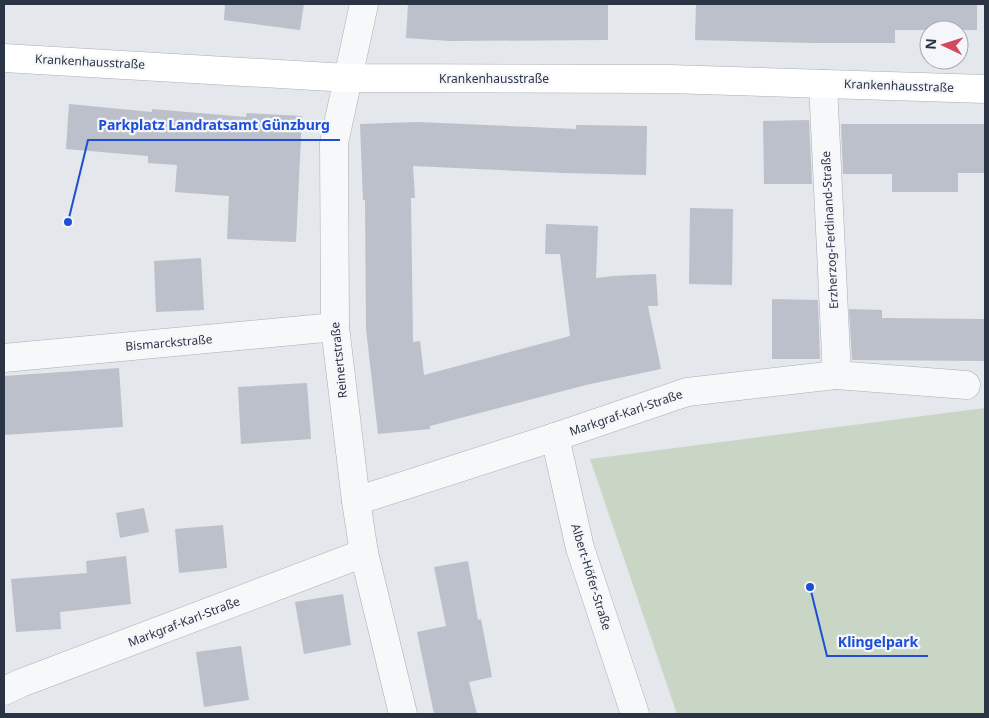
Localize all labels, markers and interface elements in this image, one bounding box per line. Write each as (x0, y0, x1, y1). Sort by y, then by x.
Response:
north arrow (919, 20, 969, 70)
text: N (921, 38, 940, 50)
street label: Krankenhausstraße (35, 50, 146, 73)
street label: Krankenhausstraße (439, 70, 549, 87)
street label: Krankenhausstraße (844, 75, 955, 96)
callout: Parkplatz Landratsamt Günzburg (88, 111, 340, 140)
text: Parkplatz Landratsamt Günzburg (98, 115, 330, 134)
street label: Erzherzog-Ferdinand-Straße (817, 150, 842, 309)
street label: Reinertstraße (326, 321, 351, 399)
street label: Bismarckstraße (125, 330, 213, 355)
street label: Markgraf-Karl-Straße (567, 385, 685, 440)
street label: Albert-Höfer-Straße (567, 521, 616, 632)
street label: Markgraf-Karl-Straße (125, 592, 242, 651)
callout: Klingelpark (827, 627, 928, 656)
text: Klingelpark (838, 632, 918, 651)

